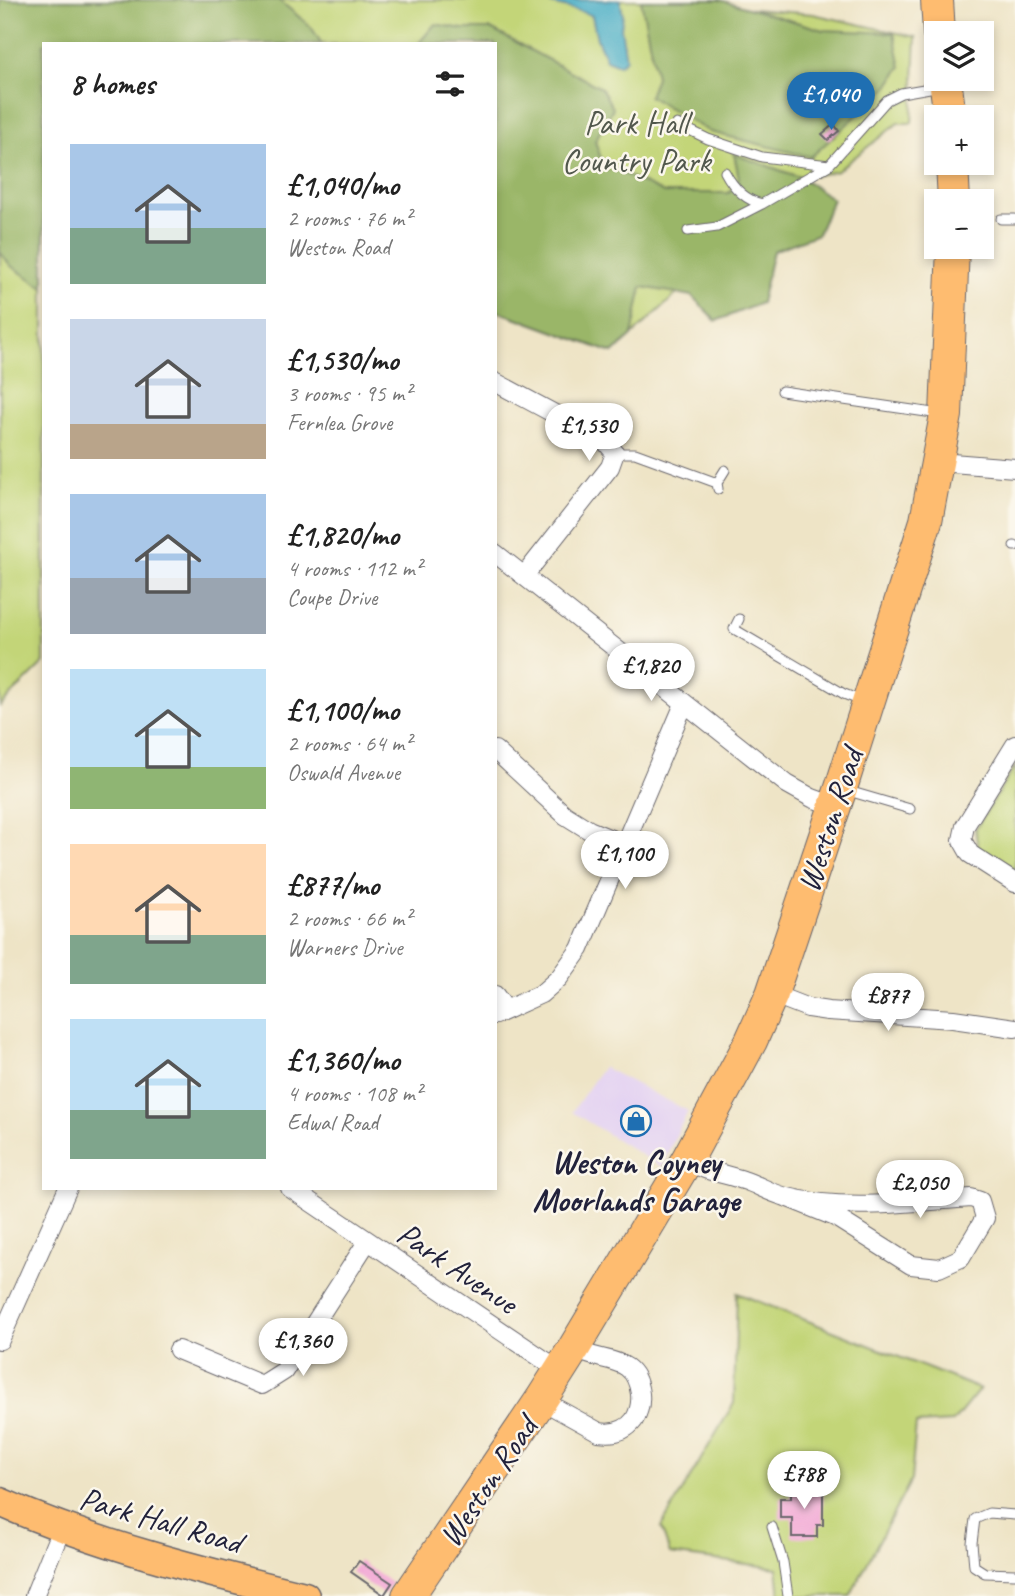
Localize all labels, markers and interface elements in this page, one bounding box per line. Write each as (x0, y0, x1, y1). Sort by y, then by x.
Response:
map controls (924, 21, 994, 259)
button: layers (924, 21, 994, 91)
text: 8 homes (70, 65, 155, 103)
icon: filters (431, 65, 469, 103)
pin: £1,040 (774, 72, 888, 132)
text: £1,040 (803, 80, 859, 109)
park label: Park Hall Country Park (562, 102, 712, 182)
button: + (924, 105, 994, 175)
text: £1,040/mo (287, 166, 399, 204)
icon: home (126, 172, 210, 256)
button: − (924, 189, 994, 259)
text: 2 rooms · 76 m² (287, 204, 411, 233)
text: Weston Road (287, 233, 390, 262)
text: £1,530/mo (287, 341, 398, 379)
icon: home (126, 347, 210, 431)
text: 3 rooms · 95 m² (287, 379, 411, 408)
pin: £1,530 (532, 404, 646, 463)
text: Fernlea Grove (287, 408, 392, 437)
text: £1,530 (561, 411, 617, 440)
text: £1,820/mo (287, 516, 399, 554)
icon: home (126, 522, 210, 606)
text: 4 rooms · 112 m² (287, 554, 422, 583)
text: Coupe Drive (287, 583, 377, 612)
pin: £1,820 (594, 644, 708, 703)
text: £1,820 (623, 651, 679, 680)
text: £1,100/mo (287, 691, 399, 729)
icon: home (126, 697, 210, 781)
text: 2 rooms · 64 m² (287, 729, 411, 758)
street label: Weston Road (787, 739, 874, 897)
text: Oswald Avenue (287, 758, 400, 787)
pin: £1,100 (568, 832, 682, 891)
text: £1,100 (597, 839, 653, 868)
text: £877/mo (287, 866, 379, 904)
icon: home (126, 872, 210, 956)
text: 2 rooms · 66 m² (287, 904, 411, 933)
text: Warners Drive (287, 933, 402, 962)
pin: £877 (847, 974, 929, 1033)
text: £877 (867, 981, 909, 1010)
text: £1,360/mo (287, 1041, 400, 1079)
icon: home (126, 1047, 210, 1131)
text: 4 rooms · 108 m² (287, 1079, 422, 1108)
shop icon: Weston Coyney Moorlands Garage (619, 1104, 653, 1138)
text: Edwal Road (287, 1108, 378, 1137)
place label: Weston Coyney Moorlands Garage (533, 1141, 742, 1221)
pin: £2,050 (863, 1160, 977, 1220)
text: £2,050 (892, 1168, 948, 1197)
street label: Park Avenue (389, 1212, 528, 1325)
pin: £1,360 (246, 1318, 360, 1378)
text: £1,360 (275, 1326, 331, 1355)
street label: Weston Road (429, 1404, 549, 1555)
pin: £788 (763, 1452, 845, 1511)
text: £788 (783, 1459, 825, 1488)
street label: Park Hall Road (75, 1477, 251, 1564)

